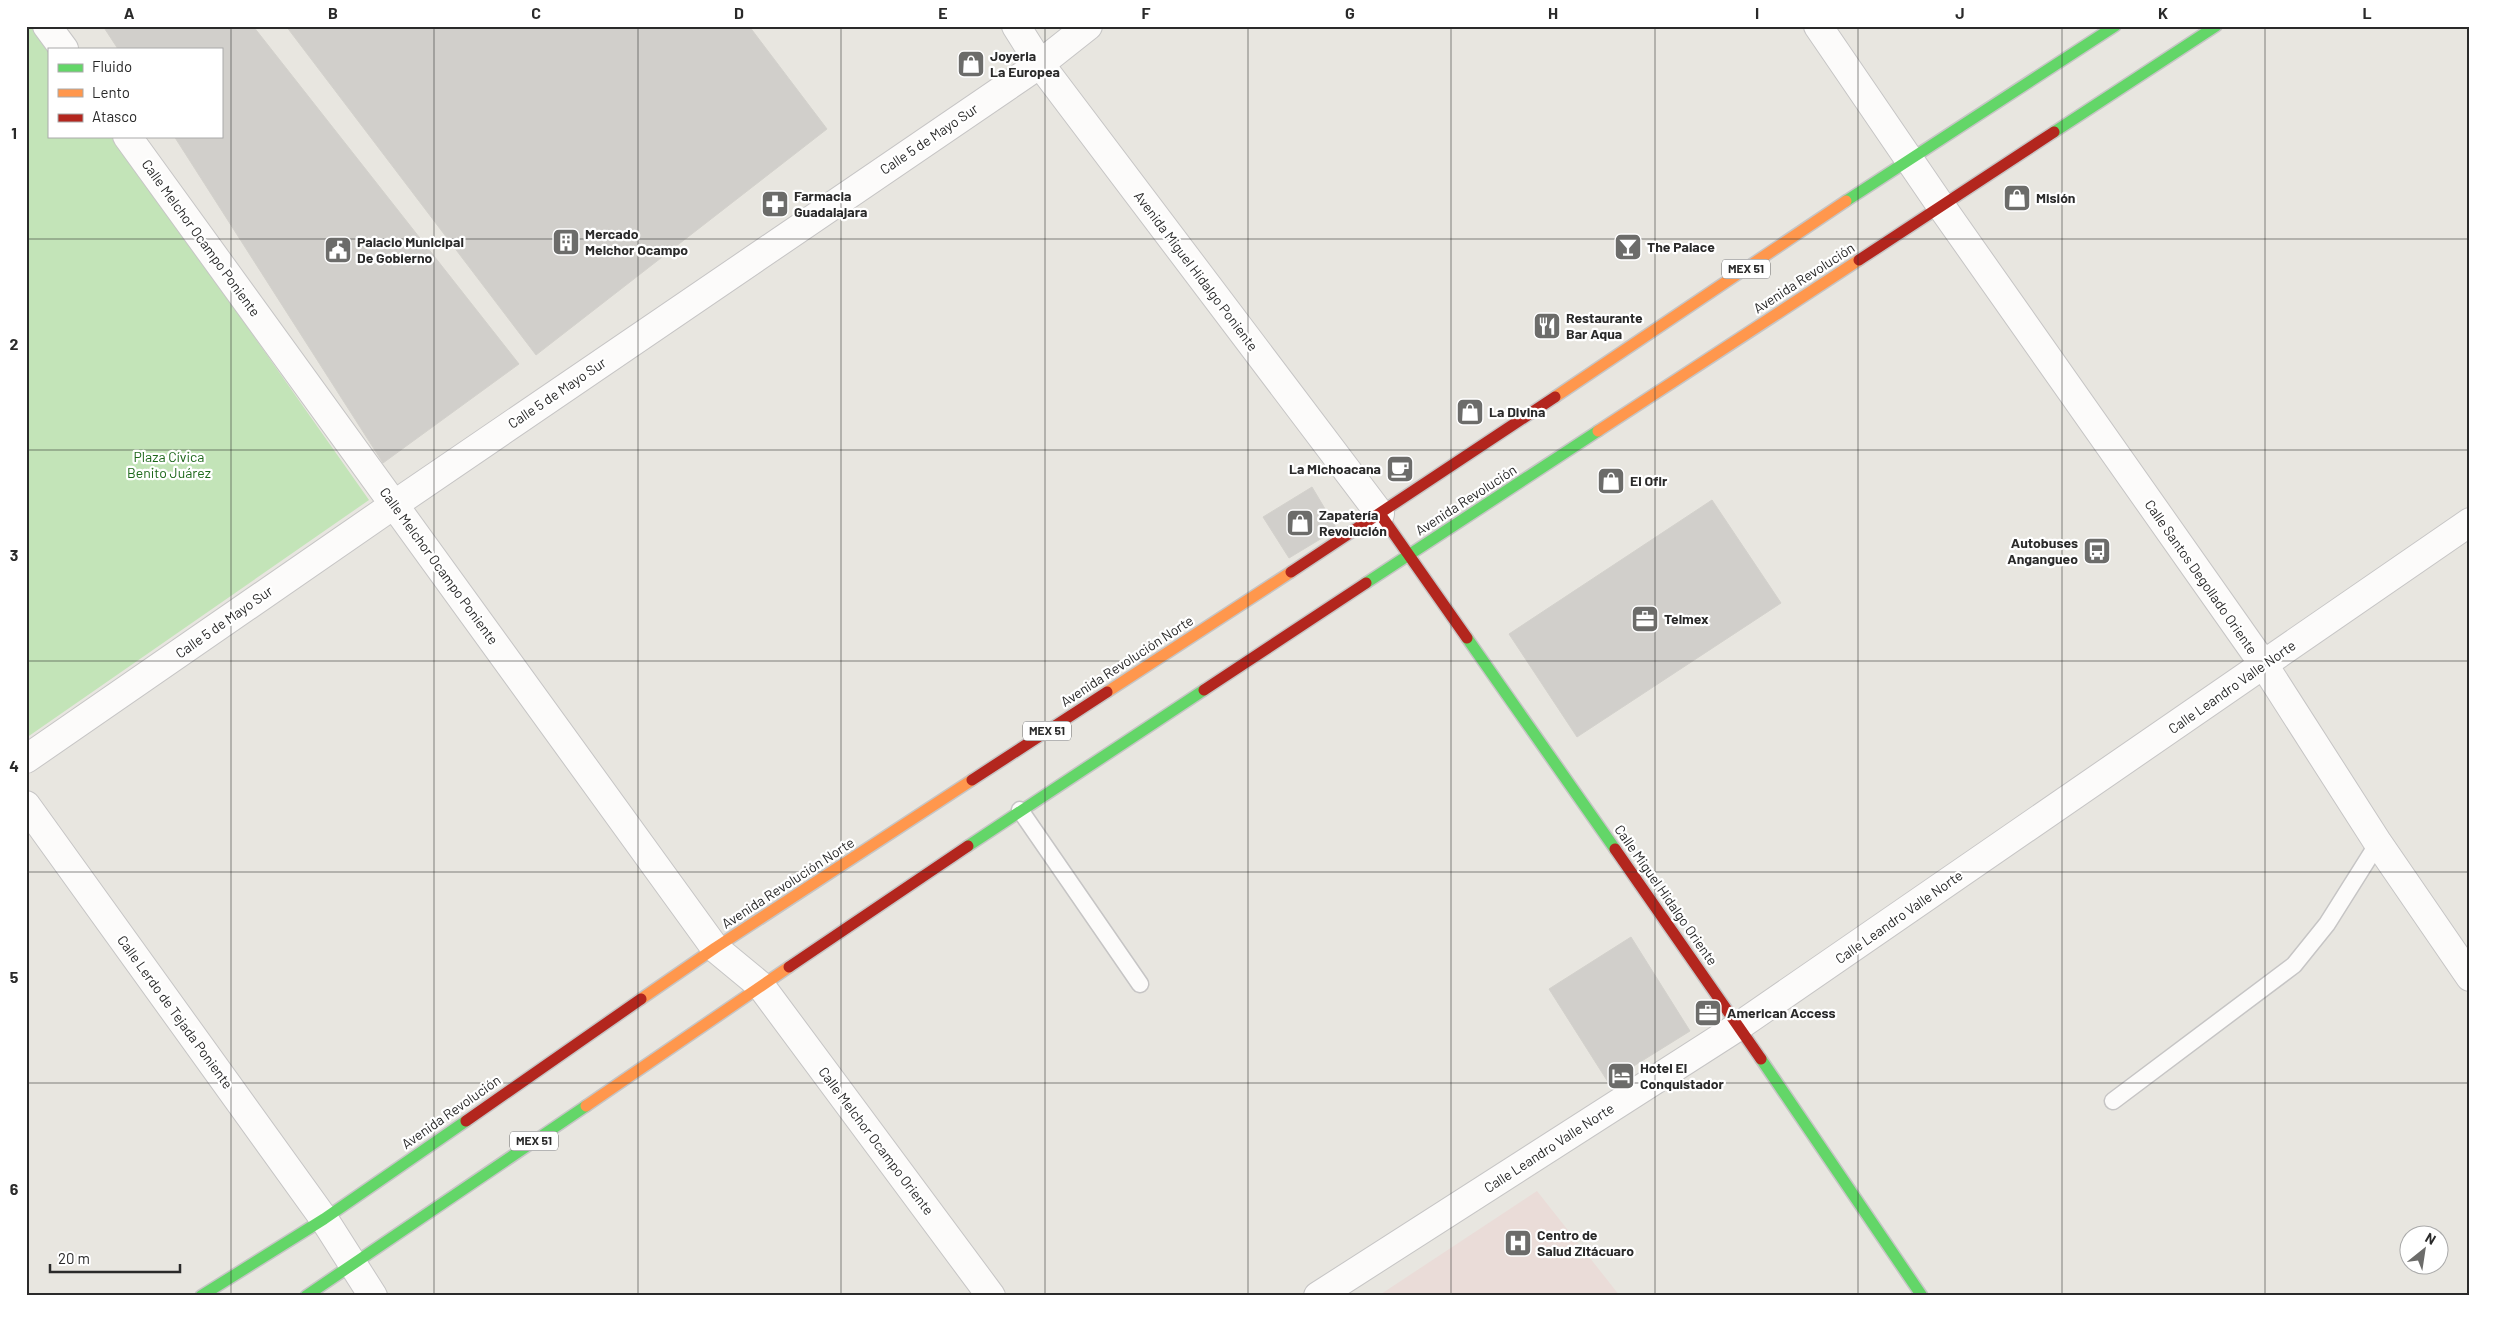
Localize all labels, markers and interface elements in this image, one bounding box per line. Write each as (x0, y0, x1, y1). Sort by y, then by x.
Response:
text: A (124, 3, 135, 22)
text: B (328, 3, 338, 22)
text: C (531, 3, 541, 22)
text: D (734, 3, 744, 22)
text: E (938, 3, 948, 22)
text: F (1142, 3, 1151, 22)
text: G (1345, 3, 1355, 22)
text: H (1548, 3, 1558, 22)
text: I (1755, 3, 1759, 22)
text: J (1955, 3, 1965, 22)
text: K (2158, 3, 2168, 22)
text: L (2362, 3, 2372, 22)
place label: Joyeria La Europea (990, 47, 1060, 80)
legend (48, 48, 222, 138)
shop icon: Joyeria La Europea (956, 49, 986, 79)
text: Fluido (92, 57, 132, 75)
text: Lento (92, 83, 130, 101)
street label: Calle 5 de Mayo Sur (876, 99, 981, 178)
text: Atasco (92, 107, 137, 125)
text: 1 (11, 123, 17, 142)
street label: Calle Melchor Ocampo Poniente (139, 156, 264, 320)
shop icon: Misión (2002, 183, 2032, 213)
place label: Farmacia Guadalajara (794, 187, 867, 220)
street label: Avenida Miguel Hidalgo Poniente (1131, 187, 1262, 354)
pharmacy icon: Farmacia Guadalajara (760, 189, 790, 219)
place label: Misión (2036, 189, 2076, 206)
place label: Mercado Melchor Ocampo (585, 225, 688, 258)
building icon: Mercado Melchor Ocampo (551, 227, 581, 257)
bar icon: The Palace (1613, 232, 1643, 262)
place label: Palacio Municipal De Gobierno (357, 233, 464, 266)
public building icon: Palacio Municipal De Gobierno (323, 235, 353, 265)
place label: The Palace (1647, 238, 1715, 255)
street label: Avenida Revolución (1750, 239, 1857, 317)
road number: MEX 51 (1722, 260, 1770, 278)
place label: Restaurante Bar Aqua (1566, 309, 1643, 342)
restaurant icon: Restaurante Bar Aqua (1532, 311, 1562, 341)
text: 2 (10, 334, 19, 353)
street label: Calle 5 de Mayo Sur (504, 353, 609, 432)
shop icon: La Divina (1455, 397, 1485, 427)
place label: La Divina (1489, 403, 1545, 420)
park label: Plaza Cívica Benito Juárez (127, 448, 211, 481)
cafe icon: La Michoacana (1385, 454, 1415, 484)
place label: La Michoacana (1289, 460, 1381, 477)
street label: Avenida Revolución (1412, 461, 1519, 539)
shop icon: El Ofir (1596, 466, 1626, 496)
place label: El Ofir (1630, 472, 1668, 489)
street label: Calle Melchor Ocampo Poniente (377, 484, 502, 648)
street label: Calle Santos Degollado Oriente (2141, 496, 2261, 657)
place label: Zapatería Revolución (1319, 506, 1387, 539)
shop icon: Zapatería Revolución (1285, 508, 1315, 538)
place label: Autobuses Angangueo (2007, 534, 2078, 567)
bus stop icon: Autobuses Angangueo (2082, 536, 2112, 566)
text: 3 (10, 545, 18, 564)
street label: Calle 5 de Mayo Sur (172, 582, 276, 661)
office icon: Telmex (1630, 604, 1660, 634)
place label: Telmex (1664, 610, 1709, 627)
street label: Avenida Revolución Norte (1057, 611, 1196, 710)
street label: Calle Leandro Valle Norte (2165, 636, 2299, 737)
road number: MEX 51 (1023, 721, 1071, 740)
text: 4 (9, 756, 19, 775)
street label: Calle Miguel Hidalgo Oriente (1611, 821, 1721, 968)
street label: Avenida Revolución Norte (718, 833, 857, 932)
street label: Calle Leandro Valle Norte (1832, 866, 1966, 967)
street label: Calle Lerdo de Tejada Poniente (114, 932, 237, 1092)
text: 5 (10, 967, 19, 986)
office icon: American Access (1693, 998, 1723, 1028)
place label: American Access (1727, 1004, 1836, 1021)
place label: Hotel El Conquistador (1640, 1059, 1725, 1092)
hotel icon: Hotel El Conquistador (1606, 1061, 1636, 1091)
street label: Calle Melchor Ocampo Oriente (815, 1063, 938, 1218)
street label: Avenida Revolución (398, 1071, 504, 1152)
street label: Calle Leandro Valle Norte (1481, 1099, 1617, 1196)
road number: MEX 51 (510, 1132, 558, 1150)
text: 6 (10, 1179, 19, 1198)
north arrow (2398, 1224, 2448, 1274)
place label: Centro de Salud Zitácuaro (1537, 1226, 1634, 1259)
hospital icon: Centro de Salud Zitácuaro (1503, 1228, 1533, 1258)
text: N (2422, 1229, 2439, 1248)
scale bar (50, 1242, 180, 1274)
text: 20 m (58, 1249, 90, 1267)

